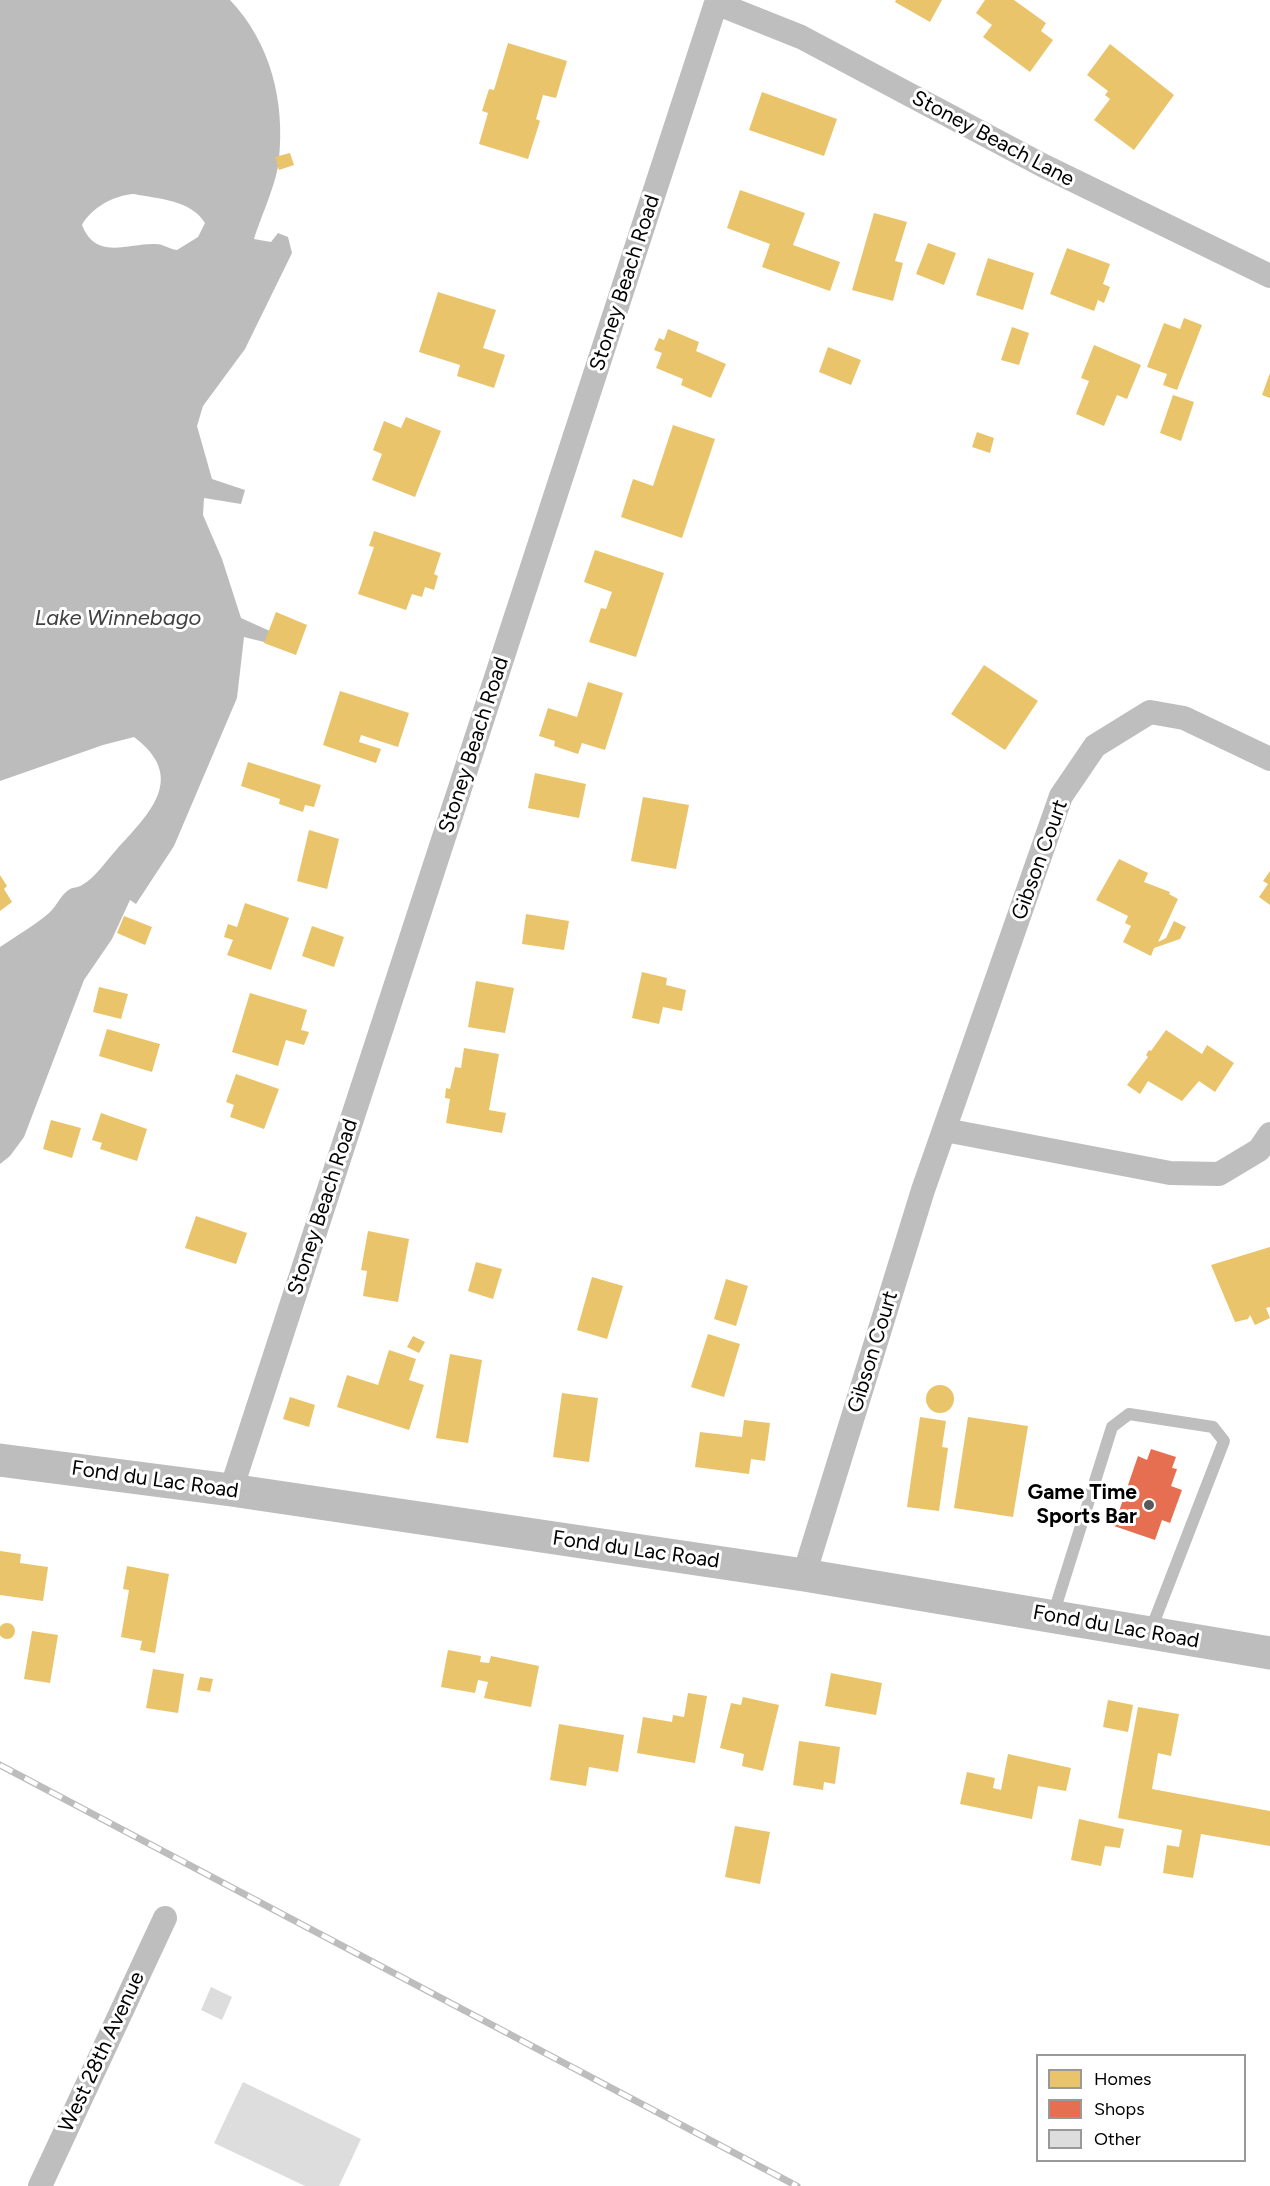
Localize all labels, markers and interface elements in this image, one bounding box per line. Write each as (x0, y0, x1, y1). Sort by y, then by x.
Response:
street label: Stoney Beach Lane (908, 86, 1078, 192)
street label: Stoney Beach Road (585, 192, 665, 374)
water label: Lake Winnebago (35, 606, 201, 632)
street label: Stoney Beach Road (434, 654, 514, 836)
street label: Gibson Court (1007, 796, 1073, 924)
street label: Stoney Beach Road (283, 1116, 363, 1298)
street label: Gibson Court (843, 1288, 903, 1416)
street label: Fond du Lac Road (70, 1456, 240, 1504)
place label: Game Time Sports Bar (1028, 1480, 1137, 1530)
marker: Game Time Sports Bar (1142, 1498, 1156, 1512)
street label: Fond du Lac Road (551, 1526, 721, 1574)
street label: Fond du Lac Road (1031, 1600, 1201, 1654)
street label: West 28th Avenue (54, 1968, 150, 2136)
legend (1036, 2054, 1246, 2162)
text: Homes (1094, 2068, 1152, 2090)
text: Shops (1094, 2098, 1145, 2120)
text: Other (1094, 2128, 1141, 2150)

